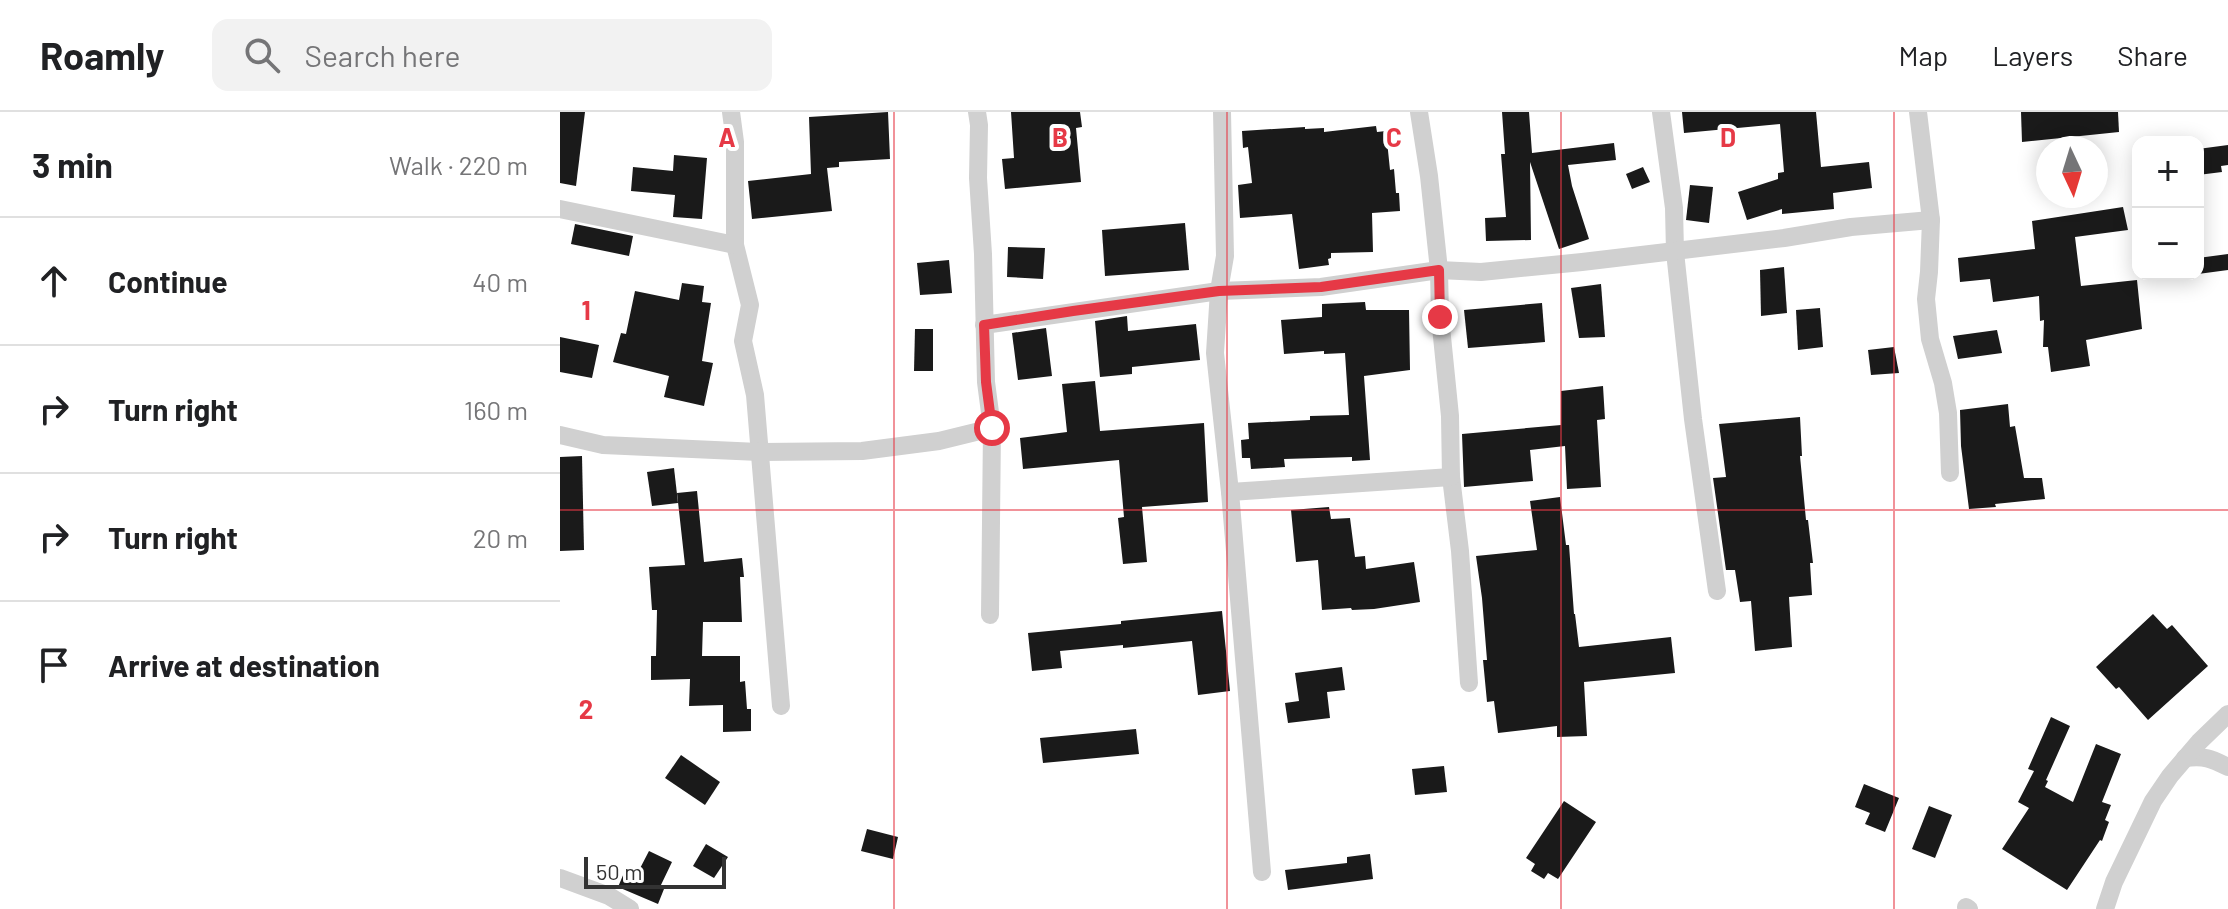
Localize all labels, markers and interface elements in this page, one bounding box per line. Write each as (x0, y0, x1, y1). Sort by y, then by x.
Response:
search box (212, 19, 772, 91)
text: Roamly (40, 32, 164, 78)
icon: search (240, 33, 284, 77)
text: Search here (304, 37, 460, 73)
text: Map (1898, 38, 1948, 72)
text: Layers (1992, 38, 2073, 72)
text: Share (2117, 38, 2188, 72)
text: A (718, 121, 736, 152)
text: B (1052, 121, 1068, 152)
text: C (1386, 121, 1402, 152)
text: D (1720, 121, 1736, 152)
north arrow (2036, 136, 2108, 208)
map controls (2132, 136, 2204, 280)
button: + (2132, 136, 2204, 208)
text: 3 min (32, 144, 113, 185)
text: Walk · 220 m (389, 149, 528, 180)
button: − (2132, 208, 2204, 280)
icon: ahead (32, 259, 76, 303)
text: Continue (108, 263, 228, 299)
text: 40 m (472, 266, 528, 297)
text: 1 (581, 294, 591, 325)
route end (1422, 299, 1458, 335)
icon: right (32, 387, 76, 431)
text: Turn right (108, 391, 238, 427)
text: 160 m (464, 394, 528, 425)
route start (974, 410, 1010, 446)
icon: right (32, 515, 76, 559)
text: Turn right (108, 519, 238, 555)
text: 20 m (473, 522, 528, 553)
icon: arrive (32, 643, 76, 687)
text: Arrive at destination (108, 647, 380, 683)
text: 2 (579, 693, 593, 724)
scale bar (584, 853, 726, 889)
text: 50 m (596, 858, 642, 884)

